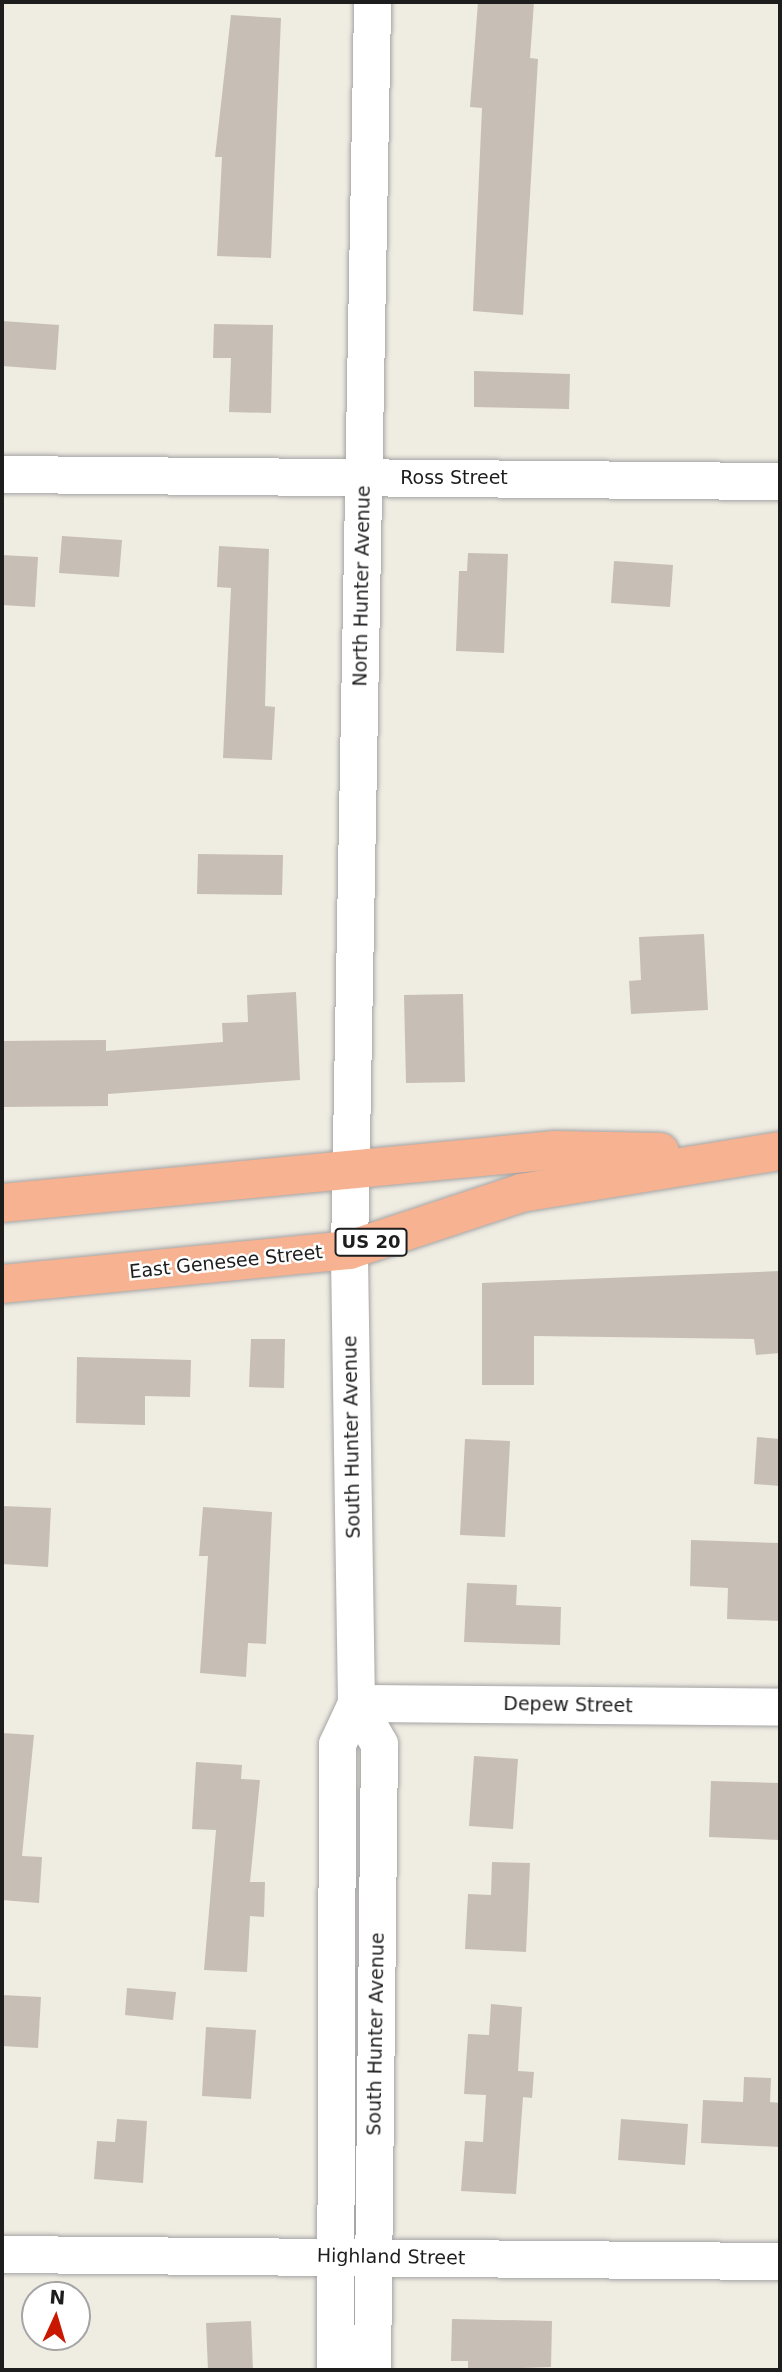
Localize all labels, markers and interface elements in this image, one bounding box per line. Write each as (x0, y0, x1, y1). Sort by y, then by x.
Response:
street label: Ross Street (400, 467, 508, 489)
street label: North Hunter Avenue (349, 485, 375, 687)
road number: US 20 (334, 1227, 408, 1256)
street label: East Genesee Street (128, 1241, 324, 1283)
street label: South Hunter Avenue (339, 1335, 365, 1539)
street label: Depew Street (503, 1692, 633, 1718)
street label: South Hunter Avenue (363, 1932, 389, 2136)
street label: Highland Street (317, 2244, 465, 2270)
north arrow (21, 2281, 91, 2351)
text: N (49, 2286, 66, 2309)

